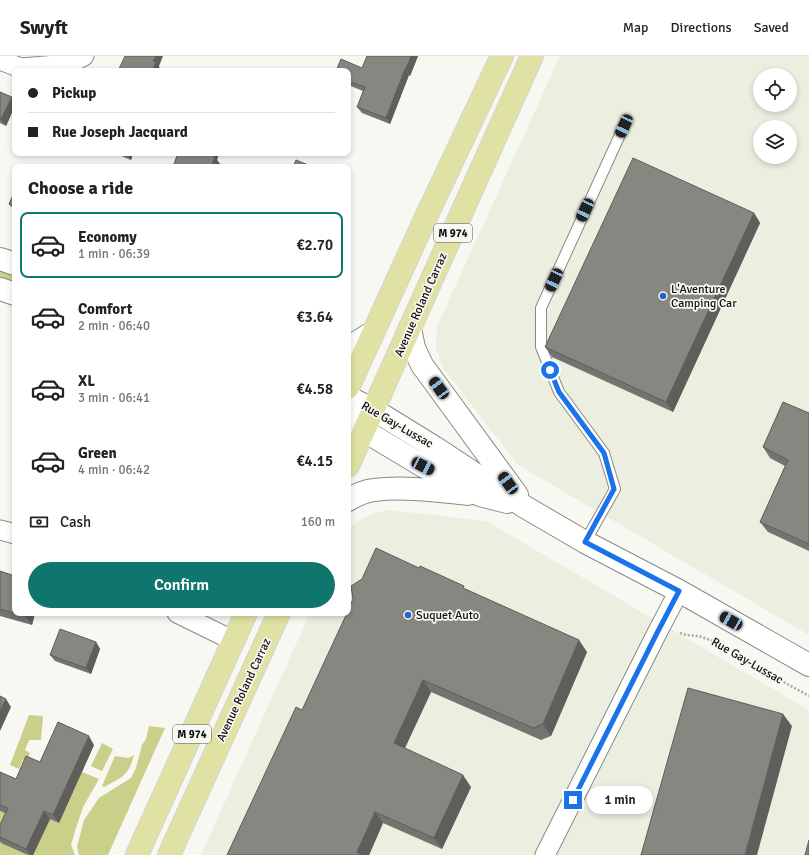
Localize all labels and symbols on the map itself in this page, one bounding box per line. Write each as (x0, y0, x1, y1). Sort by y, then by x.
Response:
car (613, 113, 635, 139)
car (574, 197, 596, 223)
road number: M 974 (434, 224, 472, 242)
street label: Avenue Roland Carraz (391, 251, 451, 359)
car (543, 267, 565, 293)
place label: L'Aventure Camping Car (671, 282, 737, 311)
marker: L'Aventure Camping Car (658, 291, 668, 301)
route start (541, 361, 559, 379)
car (427, 375, 451, 401)
street label: Rue Gay-Lussac (358, 398, 436, 452)
car (410, 455, 436, 477)
car (496, 470, 520, 496)
place label: Suquet Auto (416, 608, 479, 623)
marker: Suquet Auto (403, 610, 413, 620)
car (718, 610, 744, 632)
street label: Rue Gay-Lussac (708, 634, 786, 688)
street label: Avenue Roland Carraz (214, 636, 274, 744)
road number: M 974 (173, 725, 211, 743)
callout: 1 min (587, 786, 653, 814)
route end (564, 791, 582, 809)

